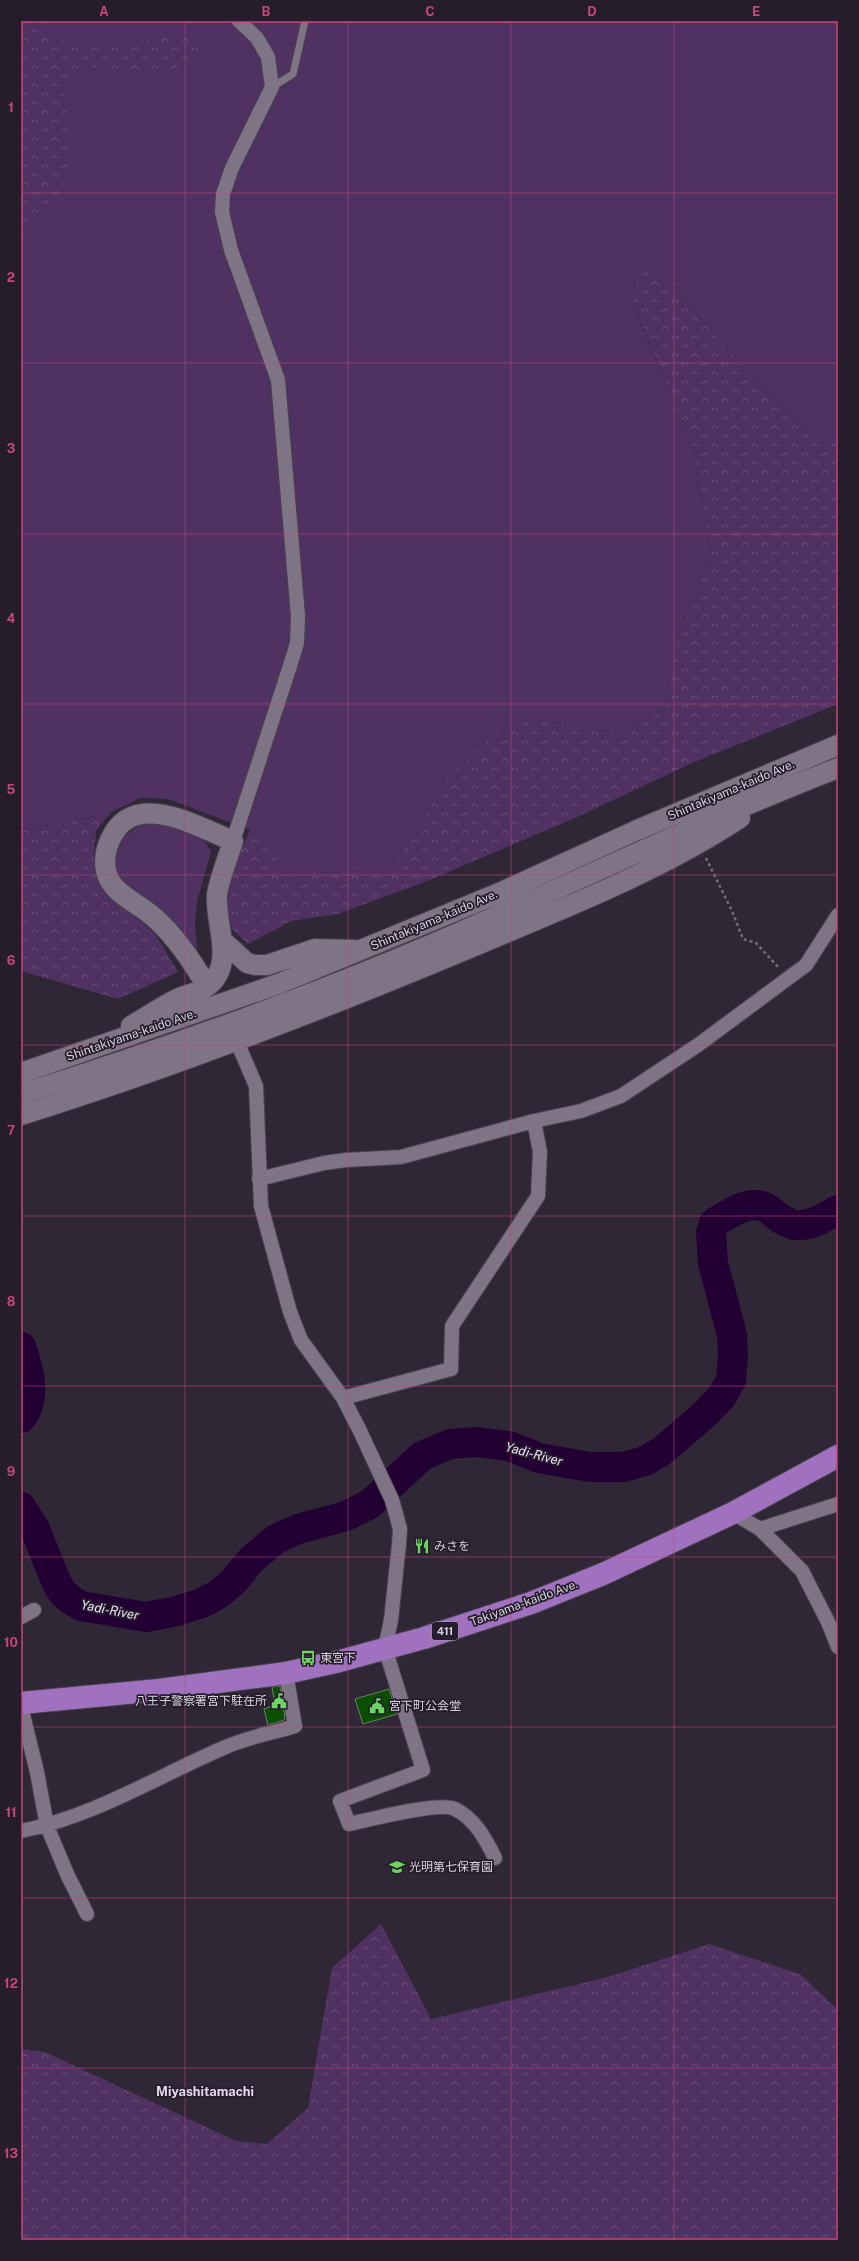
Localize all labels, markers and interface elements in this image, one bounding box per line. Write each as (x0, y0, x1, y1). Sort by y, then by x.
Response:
text: A (99, 4, 109, 19)
text: B (262, 4, 271, 19)
text: C (425, 4, 435, 19)
text: D (587, 4, 597, 19)
text: E (752, 4, 760, 19)
text: 1 (8, 100, 14, 115)
text: 2 (7, 270, 15, 285)
text: 3 (7, 441, 16, 456)
text: 4 (7, 611, 16, 626)
street label: Shintakiyama-kaido Ave. (666, 757, 796, 823)
text: 5 (7, 782, 16, 797)
street label: Shintakiyama-kaido Ave. (369, 887, 499, 953)
text: 6 (7, 953, 16, 968)
street label: Shintakiyama-kaido Ave. (64, 1006, 198, 1064)
text: 7 (7, 1123, 15, 1138)
text: 8 (7, 1294, 16, 1309)
water label: Yadi-River (504, 1439, 564, 1469)
text: 9 (7, 1464, 15, 1479)
restaurant icon: みさを (413, 1537, 431, 1555)
place label: みさを (434, 1539, 470, 1553)
street label: Takiyama-kaido Ave. (468, 1577, 580, 1629)
water label: Yadi-River (80, 1597, 140, 1623)
road number: 411 (432, 1622, 458, 1640)
text: 10 (4, 1635, 18, 1650)
bus stop icon: 東宮下 (299, 1649, 317, 1667)
place label: 東宮下 (320, 1651, 356, 1665)
public building icon: 八王子警察署宮下駐在所 (270, 1692, 288, 1710)
place label: 八王子警察署宮下駐在所 (135, 1694, 267, 1708)
public building icon: 宮下町公会堂 (368, 1697, 386, 1715)
place label: 宮下町公会堂 (389, 1699, 461, 1713)
text: 11 (5, 1805, 17, 1820)
school or university icon: 光明第七保育園 (388, 1858, 406, 1876)
place label: 光明第七保育園 (409, 1860, 493, 1874)
text: 12 (4, 1976, 18, 1991)
district label: Miyashitamachi (156, 2084, 254, 2099)
text: 13 (4, 2146, 18, 2161)

